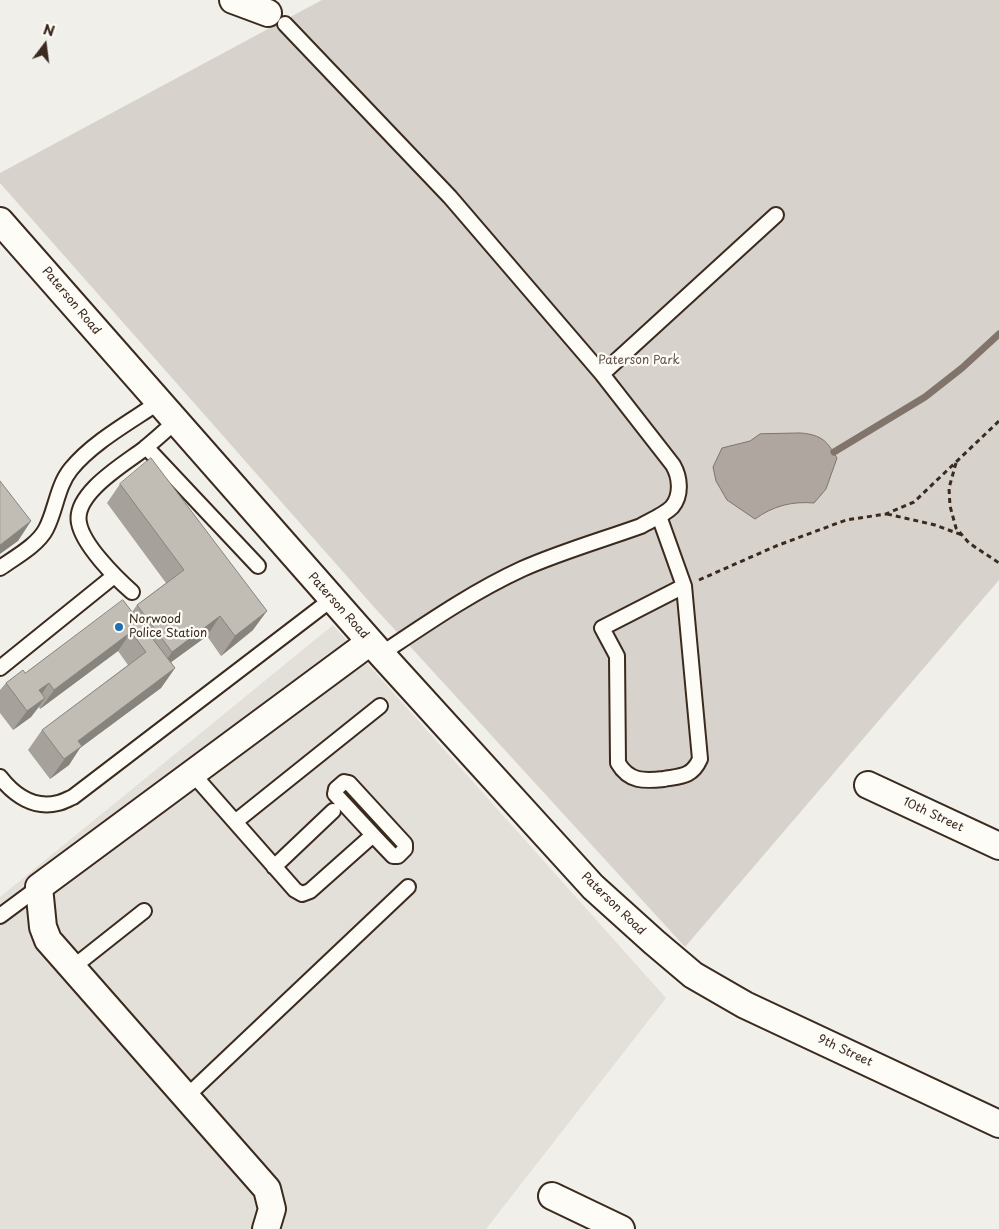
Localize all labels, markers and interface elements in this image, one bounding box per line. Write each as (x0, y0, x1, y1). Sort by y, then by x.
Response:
text: N (41, 18, 57, 42)
north arrow (20, 20, 70, 70)
street label: Paterson Road (38, 264, 104, 338)
park label: Paterson Park (598, 354, 680, 368)
street label: Paterson Road (305, 570, 371, 642)
place label: Norwood Police Station (129, 613, 207, 641)
marker: Norwood Police Station (113, 621, 125, 633)
street label: 10th Street (900, 795, 966, 835)
street label: Paterson Road (578, 870, 648, 938)
street label: 9th Street (815, 1032, 875, 1070)

